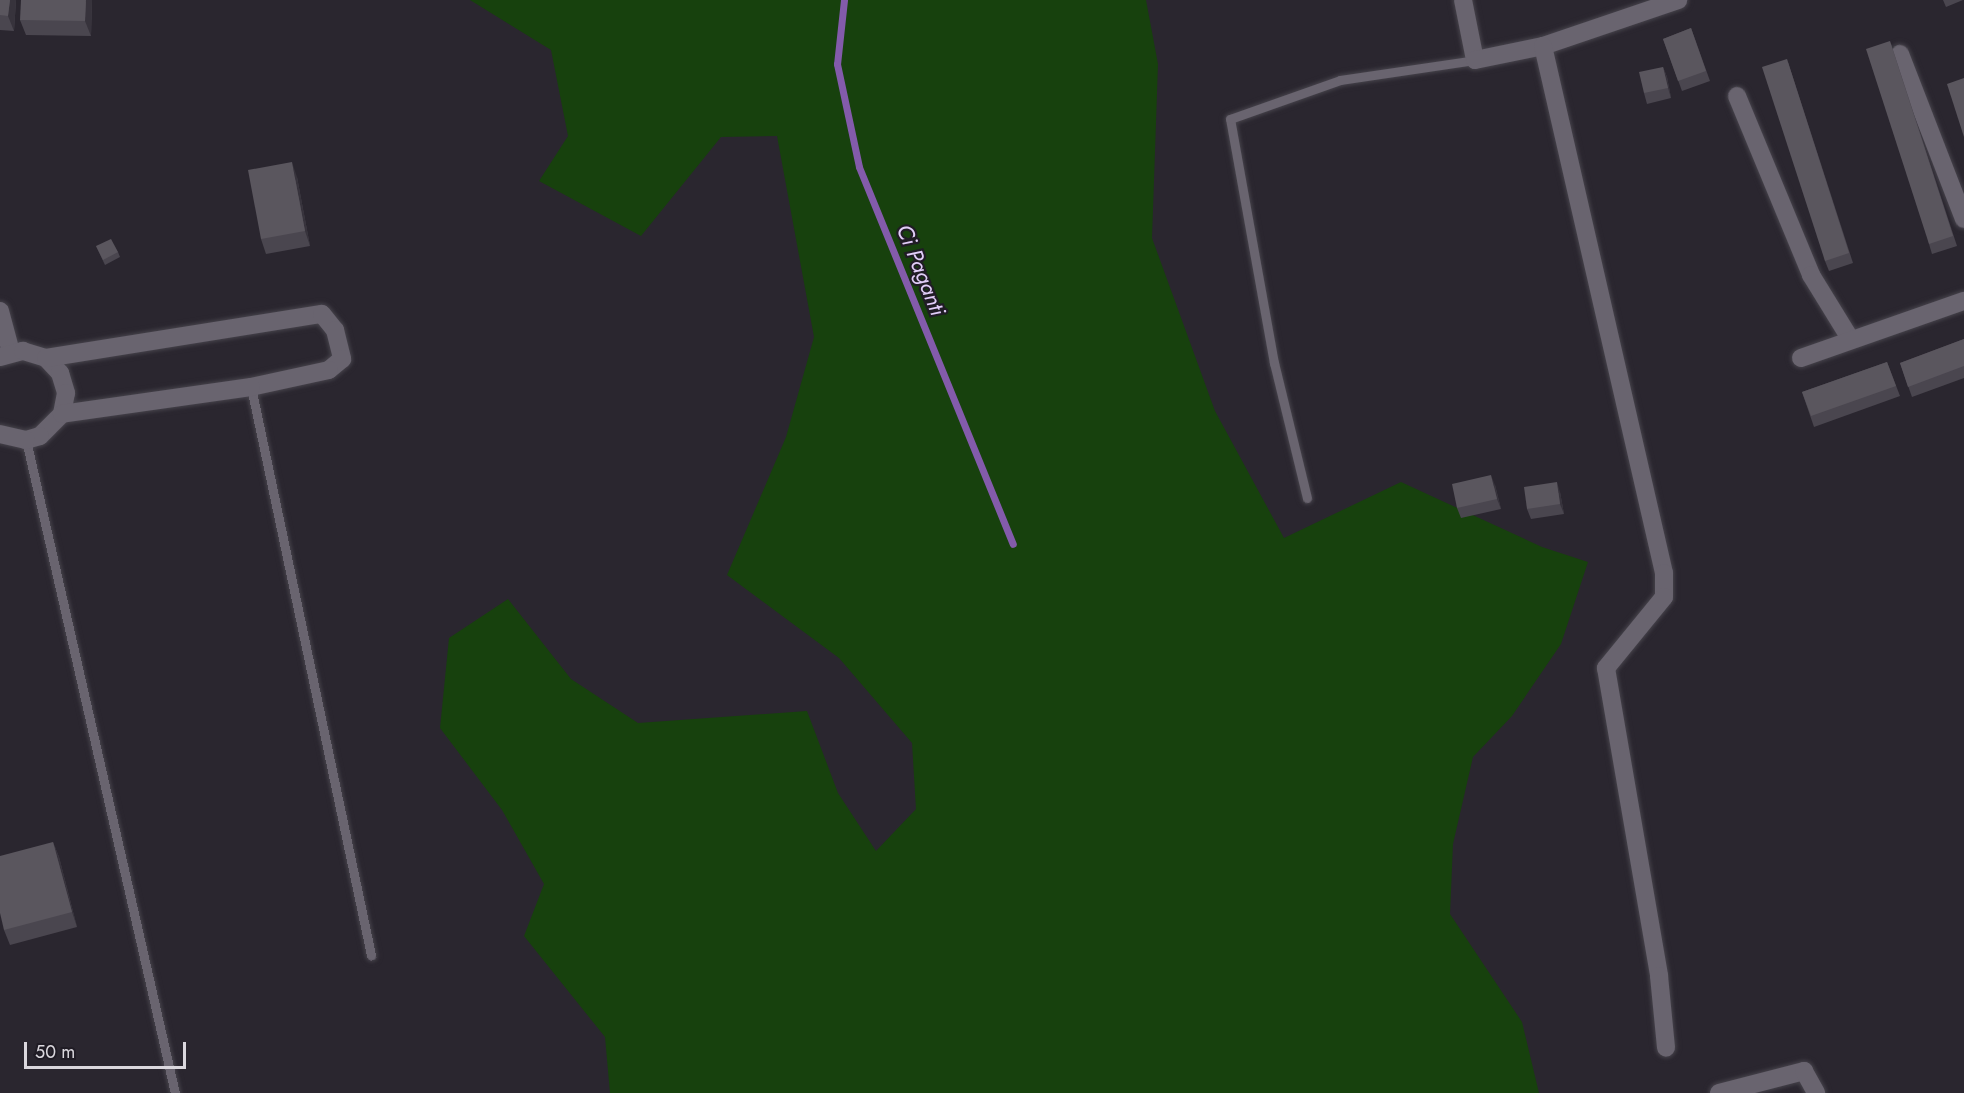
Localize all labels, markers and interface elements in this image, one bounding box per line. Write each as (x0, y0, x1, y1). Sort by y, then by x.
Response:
water label: Ci Paganti (891, 220, 951, 320)
scale bar (27, 1030, 189, 1068)
text: 50 m (35, 1039, 75, 1065)

